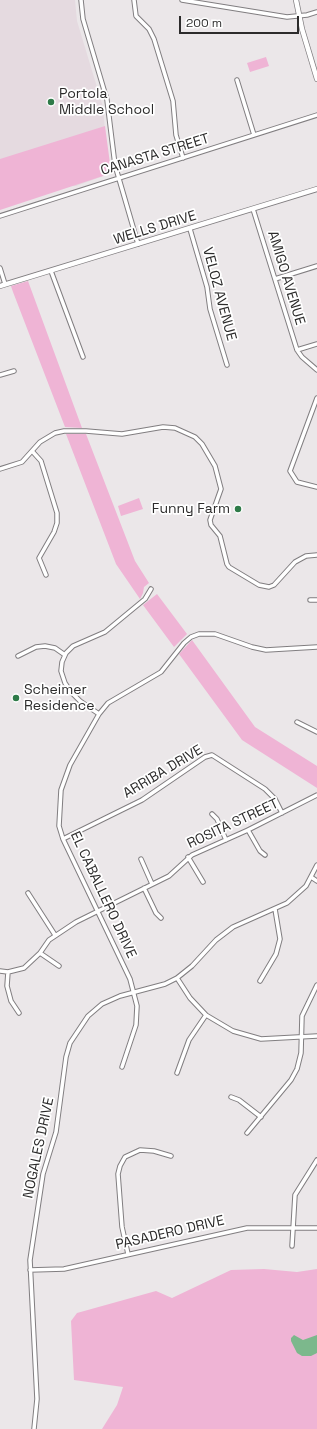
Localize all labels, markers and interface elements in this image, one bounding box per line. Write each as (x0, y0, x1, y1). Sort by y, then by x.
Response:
scale bar (181, 8, 301, 34)
text: 200 m (186, 15, 222, 31)
place label: Portola Middle School (59, 86, 154, 118)
marker: Portola Middle School (46, 97, 56, 107)
street label: CANASTA STREET (99, 130, 211, 180)
street label: WELLS DRIVE (112, 207, 198, 249)
street label: AMIGO AVENUE (264, 229, 308, 327)
street label: VELOZ AVENUE (198, 246, 240, 342)
place label: Funny Farm (152, 501, 230, 517)
marker: Funny Farm (233, 504, 243, 514)
place label: Scheimer Residence (24, 682, 94, 714)
marker: Scheimer Residence (11, 693, 21, 703)
street label: ARRIBA DRIVE (120, 742, 206, 802)
street label: ROSITA STREET (185, 795, 281, 853)
street label: EL CABALLERO DRIVE (66, 829, 140, 961)
street label: NOGALES DRIVE (20, 1096, 58, 1200)
street label: PASADERO DRIVE (114, 1212, 226, 1254)

